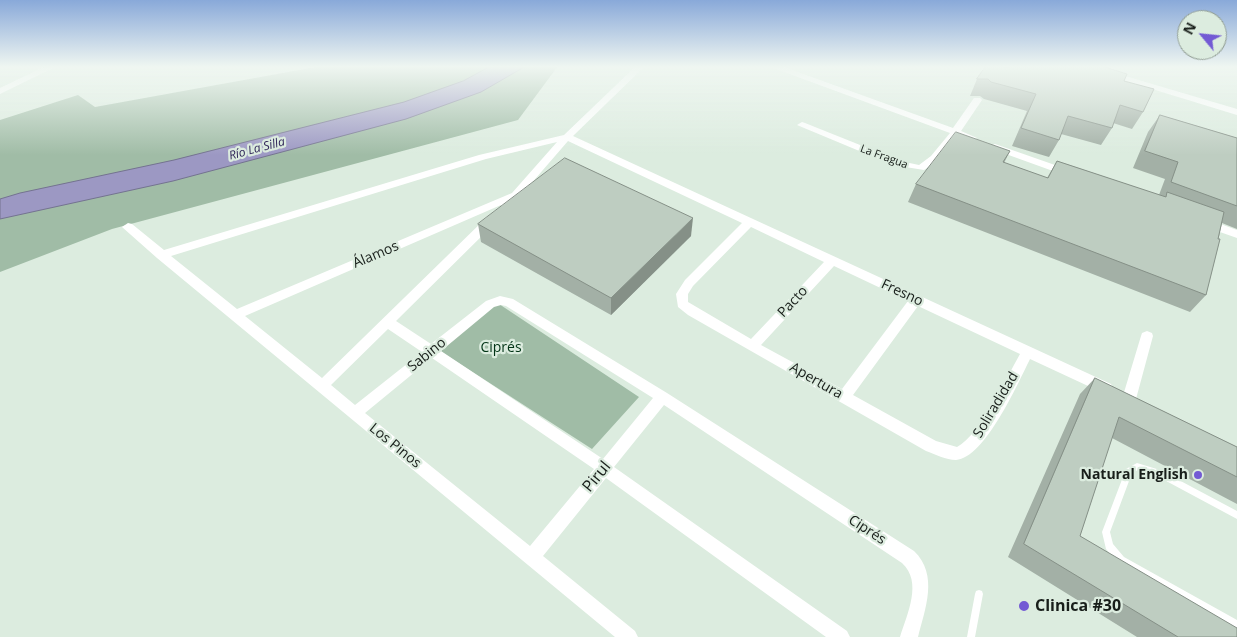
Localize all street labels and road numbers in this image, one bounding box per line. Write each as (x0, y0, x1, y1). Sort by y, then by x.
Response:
street label: La Fragua (858, 142, 910, 172)
street label: Álamos (351, 238, 401, 272)
street label: Fresno (878, 276, 926, 310)
street label: Pacto (774, 283, 812, 321)
street label: Sabino (404, 334, 450, 376)
street label: Apertura (787, 359, 845, 403)
street label: Soliradidad (970, 369, 1022, 441)
street label: Los Pinos (366, 420, 424, 472)
street label: Pirul (579, 458, 615, 496)
street label: Ciprés (845, 512, 889, 548)

